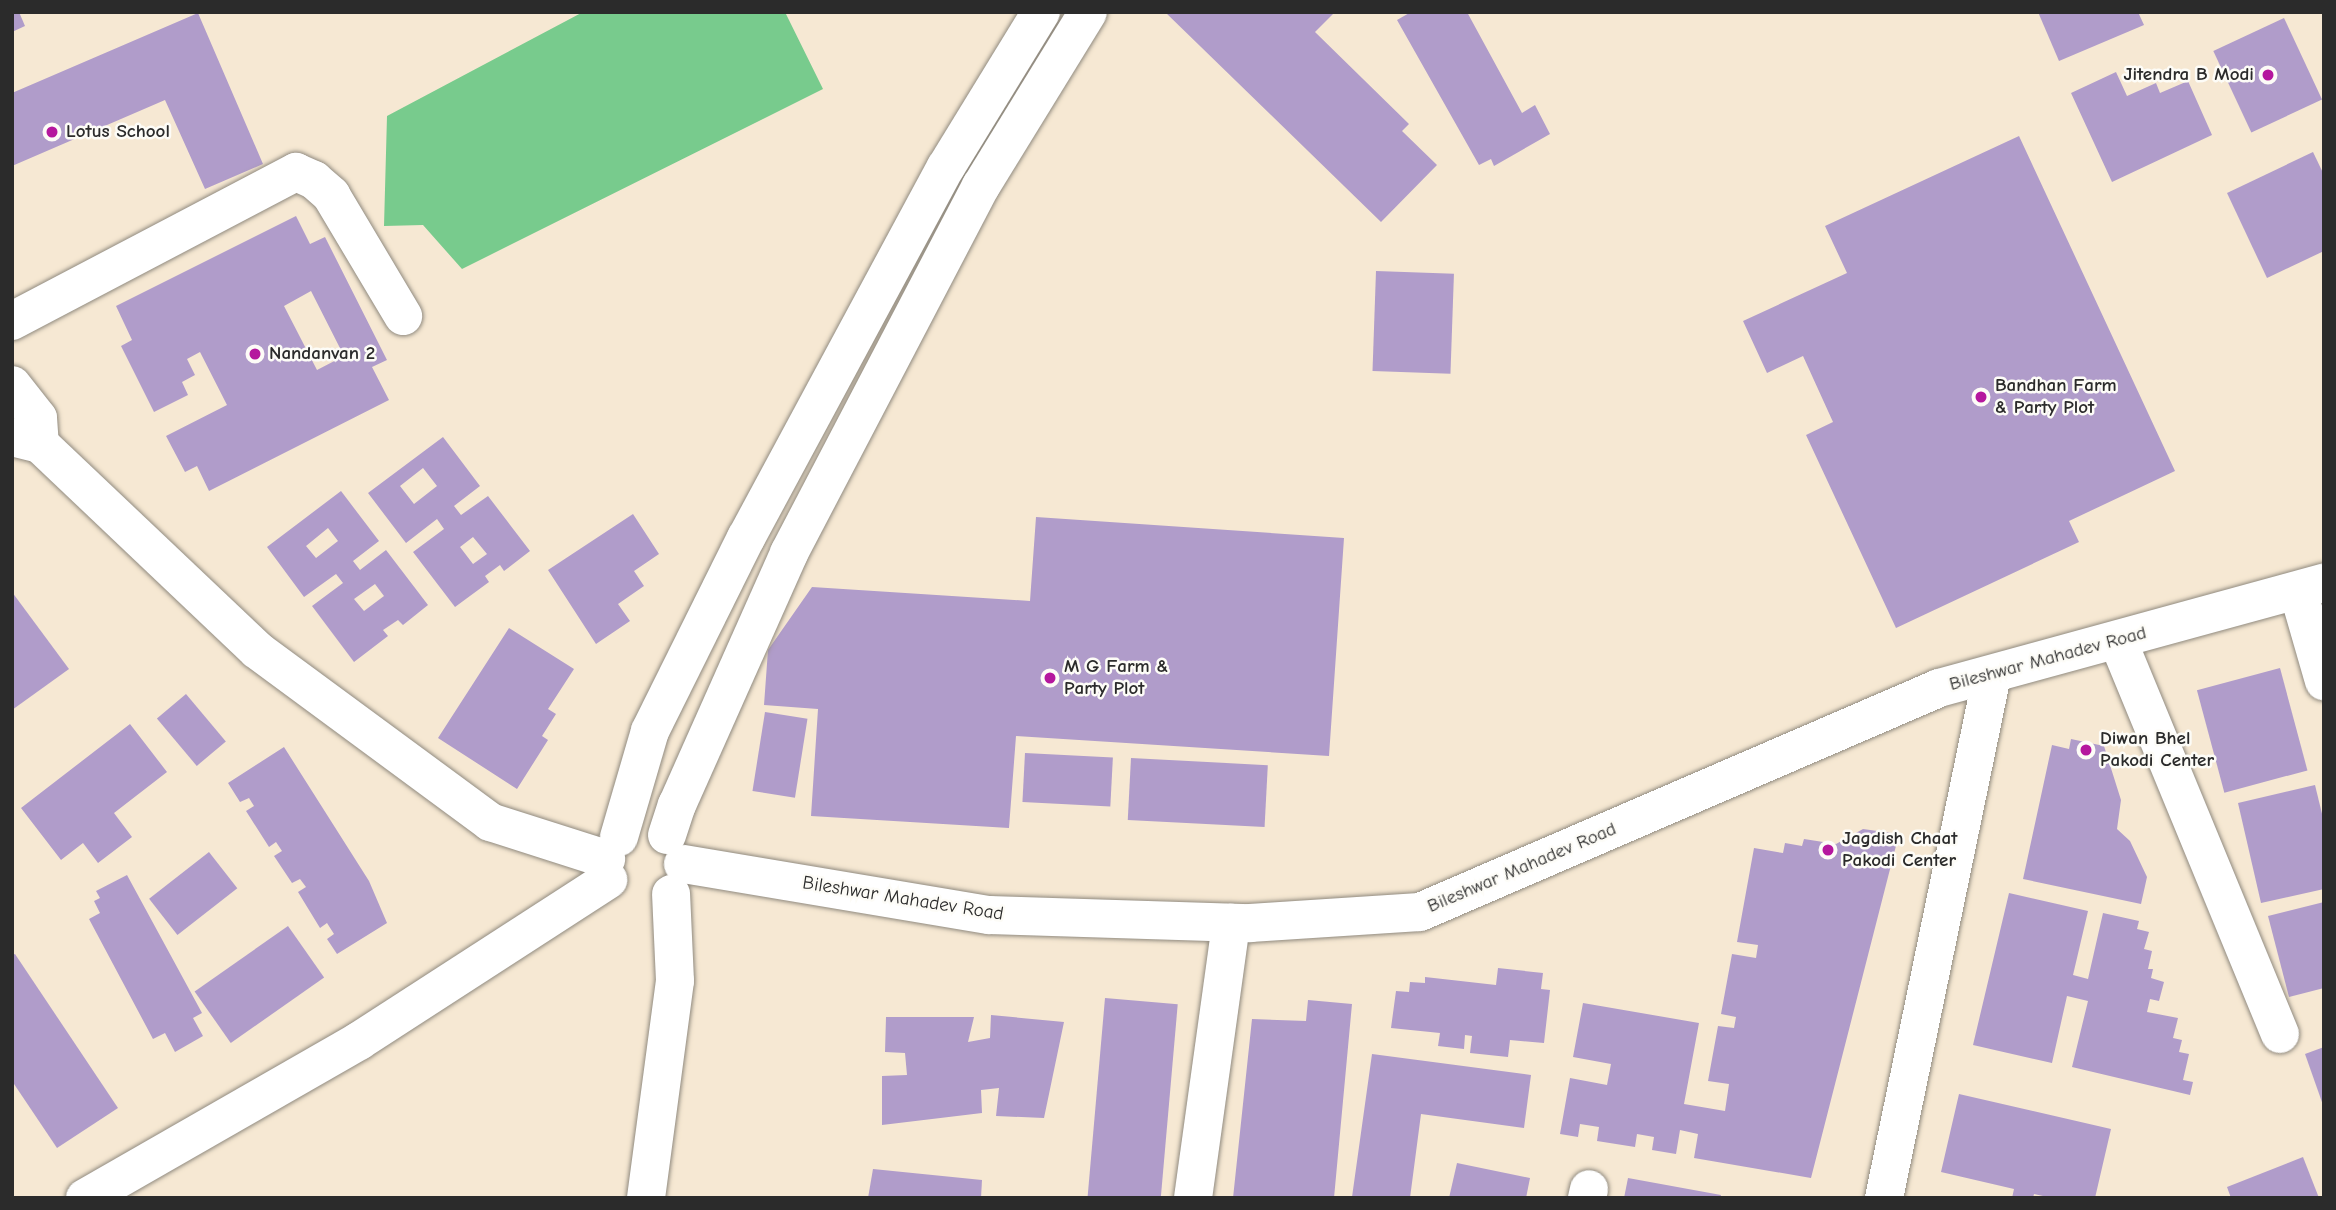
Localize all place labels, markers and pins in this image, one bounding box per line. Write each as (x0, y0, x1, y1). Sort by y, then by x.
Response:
place label: Jitendra B Modi (2124, 64, 2254, 86)
marker: Jitendra B Modi (2260, 67, 2276, 83)
place label: Lotus School (66, 121, 170, 143)
marker: Lotus School (44, 124, 60, 140)
place label: Nandanvan 2 (269, 343, 375, 365)
marker: Nandanvan 2 (247, 346, 263, 362)
place label: Bandhan Farm & Party Plot (1995, 375, 2117, 419)
marker: Bandhan Farm & Party Plot (1973, 389, 1989, 405)
place label: M G Farm & Party Plot (1064, 656, 1168, 700)
marker: M G Farm & Party Plot (1042, 670, 1058, 686)
place label: Diwan Bhel Pakodi Center (2100, 728, 2214, 772)
marker: Diwan Bhel Pakodi Center (2078, 742, 2094, 758)
place label: Jagdish Chaat Pakodi Center (1842, 828, 1957, 872)
marker: Jagdish Chaat Pakodi Center (1820, 842, 1836, 858)

